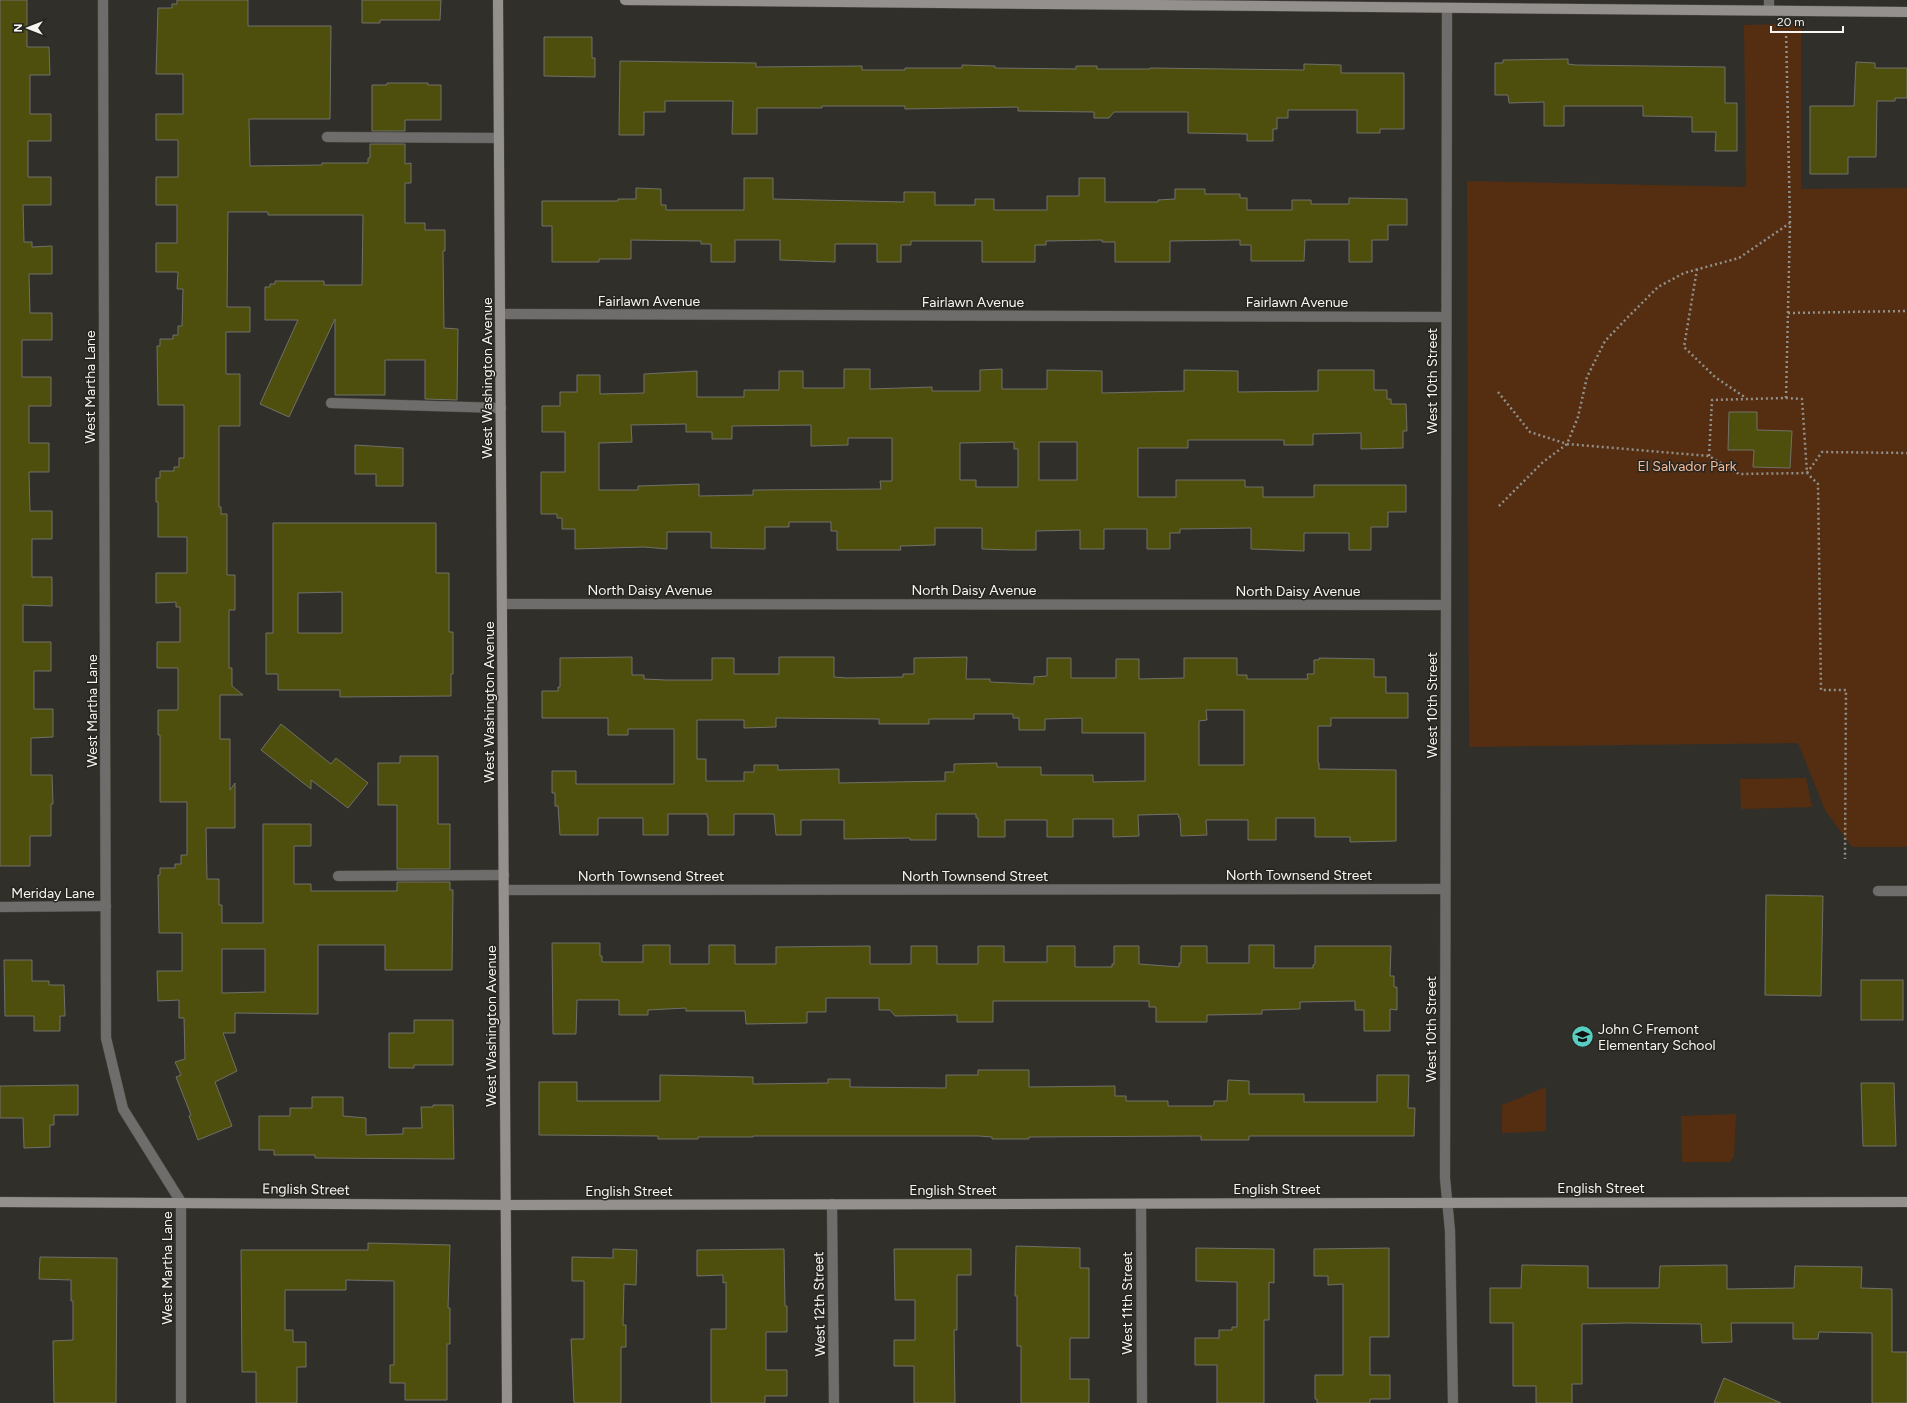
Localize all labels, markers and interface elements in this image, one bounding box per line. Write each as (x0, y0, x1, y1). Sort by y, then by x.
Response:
north arrow (8, 8, 48, 48)
scale bar (1771, 8, 1843, 34)
text: 20 m (1777, 15, 1805, 29)
text: N (12, 24, 25, 32)
street label: Fairlawn Avenue (598, 293, 701, 310)
street label: Fairlawn Avenue (922, 294, 1025, 311)
street label: Fairlawn Avenue (1246, 294, 1349, 311)
street label: West Washington Avenue (479, 297, 496, 459)
street label: West 10th Street (1424, 328, 1441, 434)
street label: West Martha Lane (82, 330, 99, 444)
park label: El Salvador Park (1637, 458, 1737, 475)
street label: North Daisy Avenue (588, 582, 713, 599)
street label: North Daisy Avenue (912, 582, 1037, 599)
street label: North Daisy Avenue (1236, 583, 1361, 600)
street label: West Washington Avenue (481, 621, 498, 783)
street label: West 10th Street (1424, 652, 1441, 758)
street label: West Martha Lane (84, 654, 101, 768)
street label: North Townsend Street (1226, 867, 1372, 884)
street label: North Townsend Street (578, 868, 724, 885)
street label: North Townsend Street (902, 868, 1048, 885)
street label: Meriday Lane (11, 885, 95, 902)
street label: West Washington Avenue (483, 945, 500, 1107)
street label: West 10th Street (1423, 976, 1440, 1082)
place label: John C Fremont Elementary School (1598, 1021, 1716, 1054)
school or university icon: John C Fremont Elementary School (1570, 1024, 1596, 1050)
street label: English Street (262, 1180, 350, 1199)
street label: English Street (1557, 1180, 1645, 1197)
street label: English Street (1233, 1181, 1321, 1198)
street label: English Street (909, 1182, 997, 1199)
street label: English Street (585, 1183, 673, 1200)
street label: West Martha Lane (159, 1211, 176, 1325)
street label: West 12th Street (810, 1251, 829, 1357)
street label: West 11th Street (1119, 1251, 1136, 1355)

